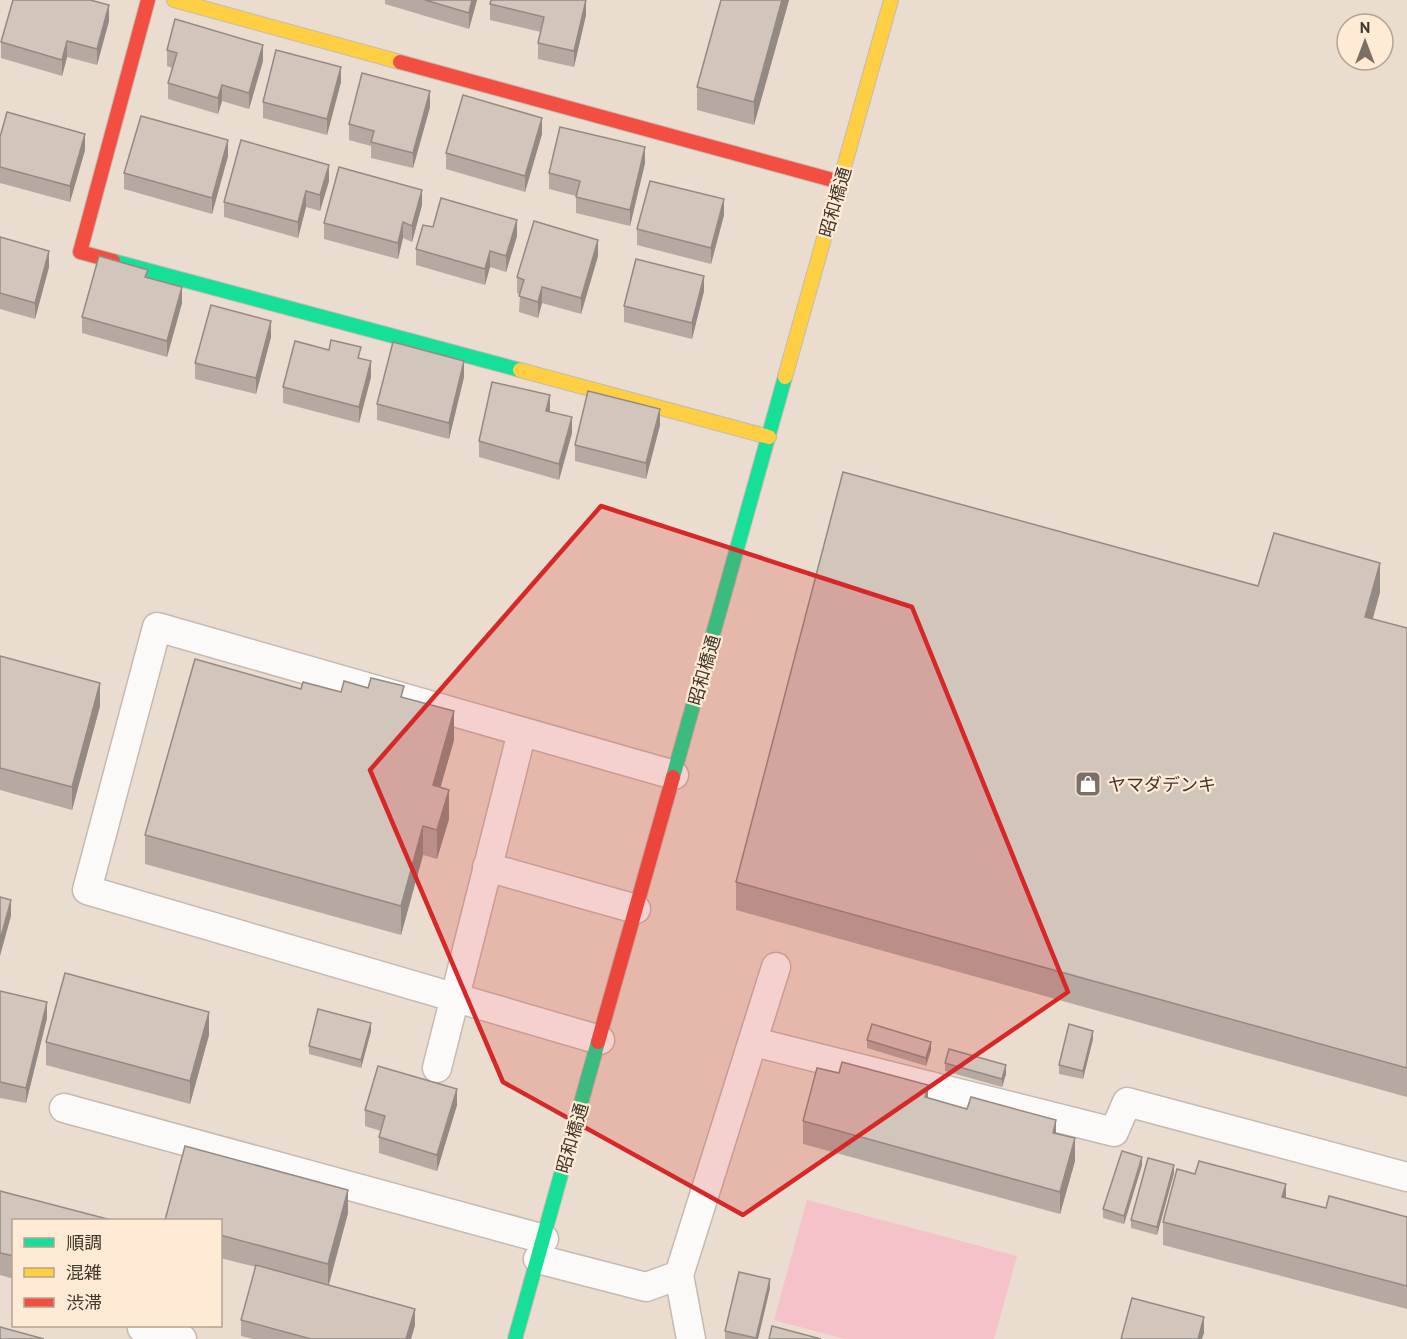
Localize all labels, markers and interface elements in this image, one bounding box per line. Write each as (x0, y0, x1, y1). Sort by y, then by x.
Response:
north arrow (1335, 12, 1395, 72)
text: N (1360, 17, 1370, 37)
street label: 昭和橋通 (814, 164, 856, 240)
street label: 昭和橋通 (683, 632, 725, 708)
shop icon: ヤマダデンキ (1073, 769, 1103, 799)
place label: ヤマダデンキ (1108, 773, 1216, 796)
street label: 昭和橋通 (551, 1100, 593, 1176)
legend (12, 1219, 222, 1327)
text: 順調 (66, 1231, 102, 1254)
text: 混雑 (66, 1261, 102, 1284)
text: 渋滞 (66, 1291, 102, 1314)

